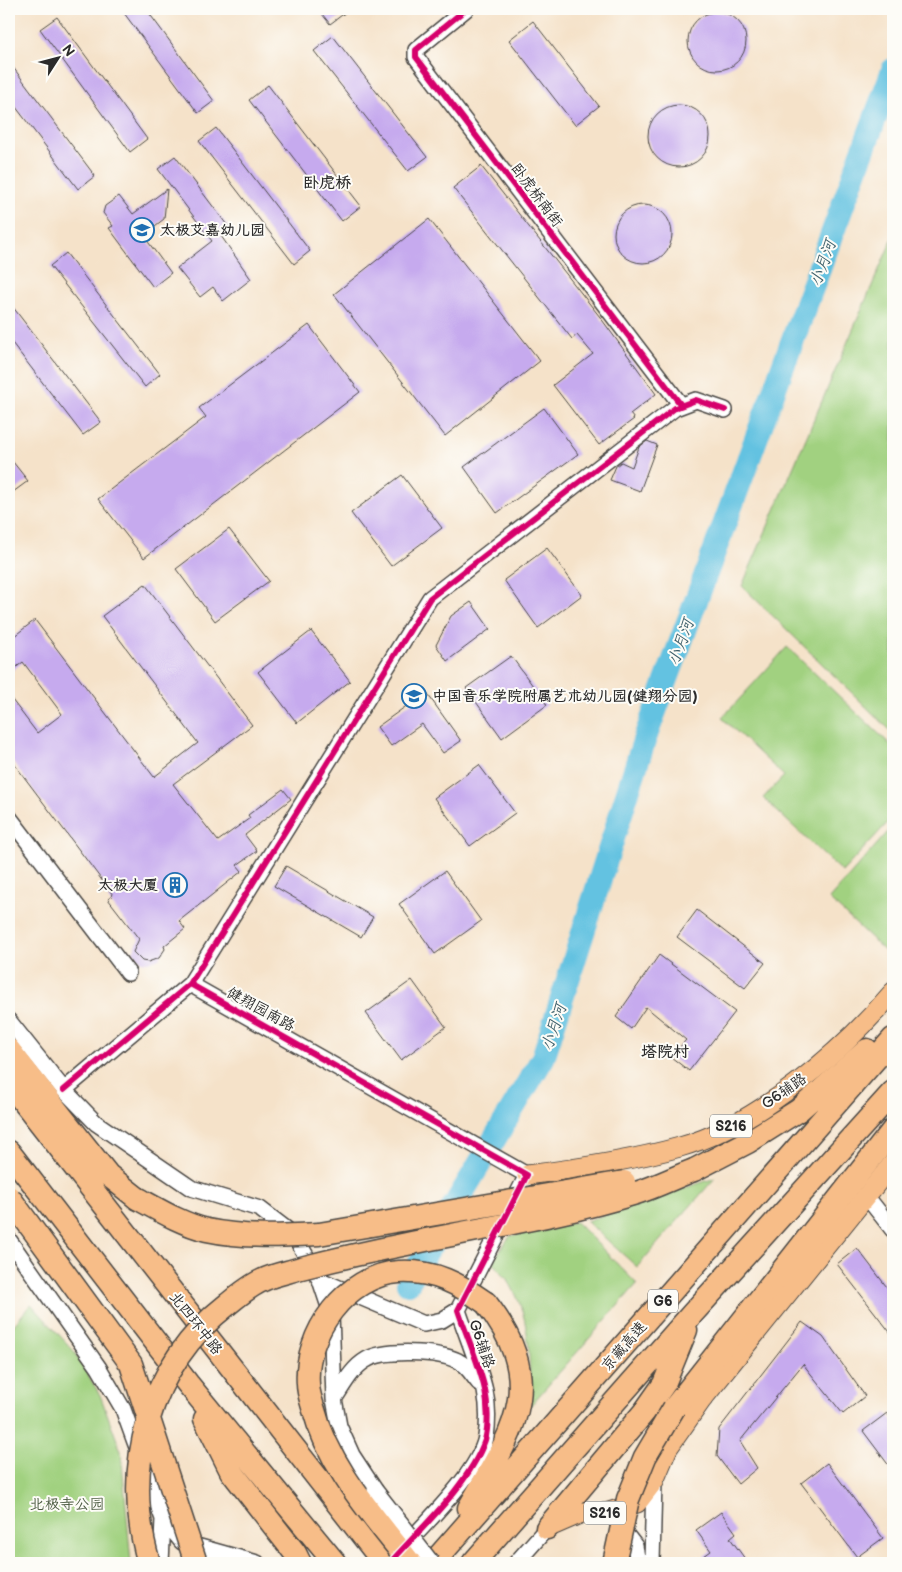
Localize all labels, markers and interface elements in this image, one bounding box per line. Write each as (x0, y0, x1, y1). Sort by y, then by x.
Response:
north arrow (32, 32, 82, 82)
text: N (58, 41, 78, 60)
street label: 卧虎桥南街 (506, 160, 567, 231)
district label: 卧虎桥 (303, 174, 351, 193)
school or university icon: 太极艾嘉幼儿园 (129, 217, 155, 243)
place label: 太极艾嘉幼儿园 (160, 221, 265, 240)
water label: 小月河 (806, 235, 842, 289)
water label: 小月河 (664, 614, 700, 668)
school or university icon: 中国音乐学院附属艺术幼儿园(健翔分园) (401, 683, 427, 709)
place label: 中国音乐学院附属艺术幼儿园(健翔分园) (432, 687, 698, 706)
building icon: 太极大厦 (162, 872, 188, 898)
place label: 太极大厦 (98, 876, 158, 895)
street label: 健翔园南路 (223, 983, 298, 1036)
water label: 小月河 (538, 999, 572, 1053)
district label: 塔院村 (641, 1043, 689, 1062)
street label: G6辅路 (758, 1069, 810, 1114)
road number: S216 (710, 1114, 752, 1138)
street label: 北四环中路 (165, 1288, 226, 1359)
road number: G6 (648, 1290, 678, 1312)
street label: G6辅路 (464, 1317, 499, 1371)
street label: 京藏高速 (598, 1317, 651, 1375)
park label: 北极寺公园 (29, 1495, 105, 1514)
road number: S216 (584, 1502, 626, 1525)

